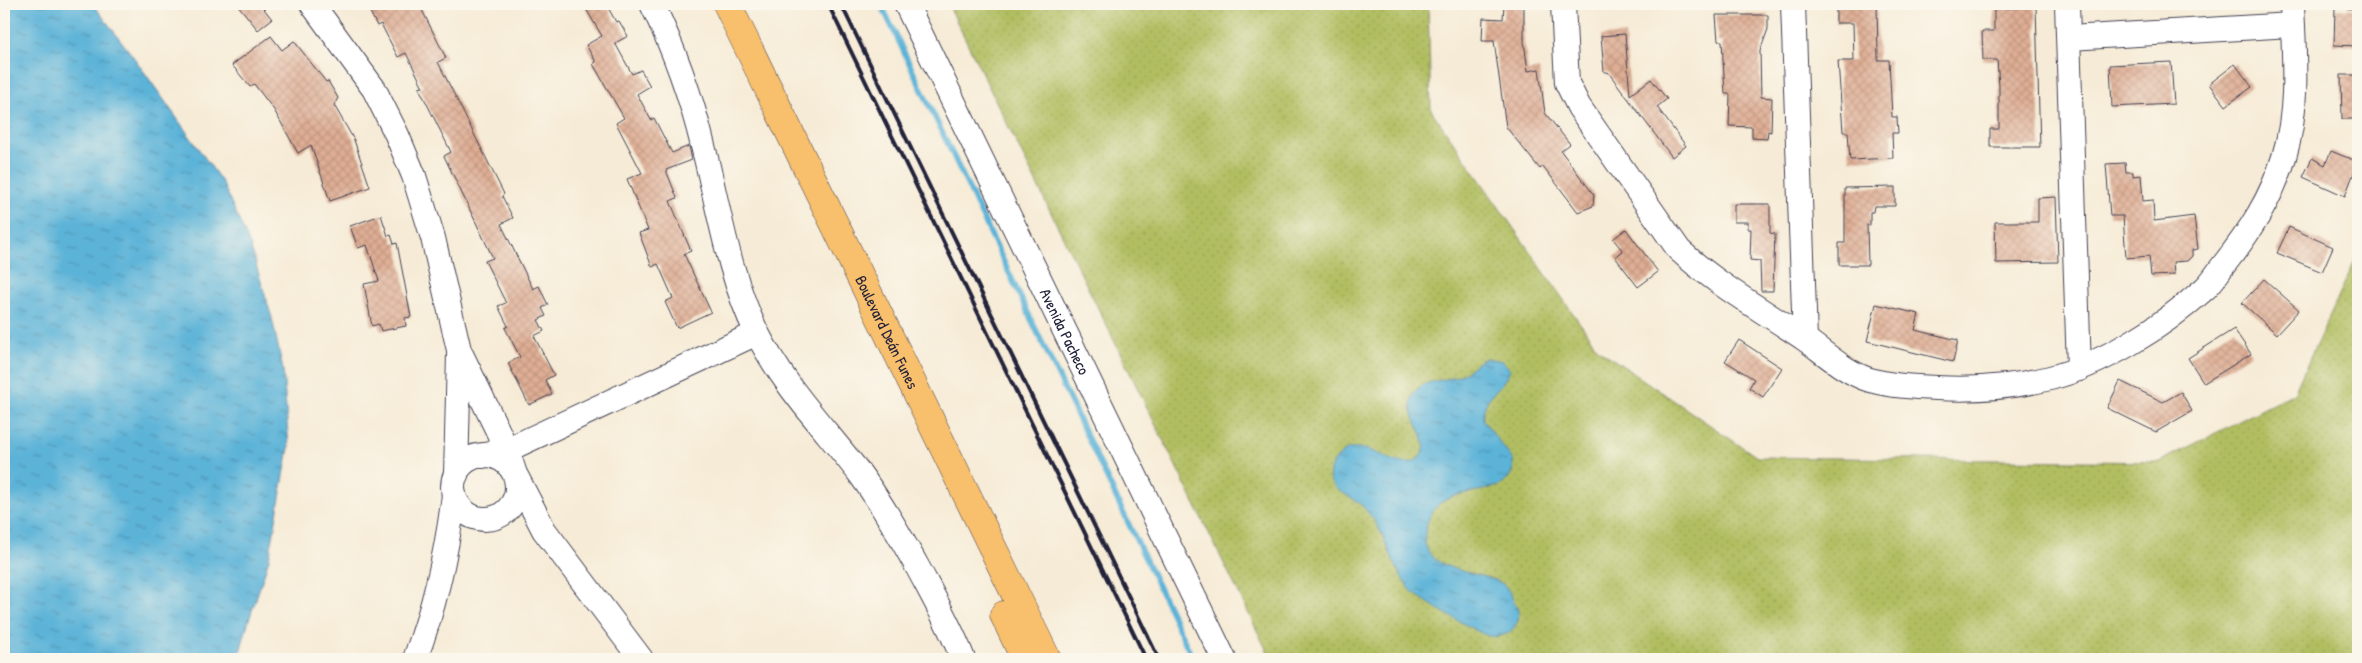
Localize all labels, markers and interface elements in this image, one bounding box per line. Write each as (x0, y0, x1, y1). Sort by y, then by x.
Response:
street label: Boulevard Deán Funes (850, 272, 924, 392)
street label: Avenida Pacheco (1035, 285, 1096, 379)

